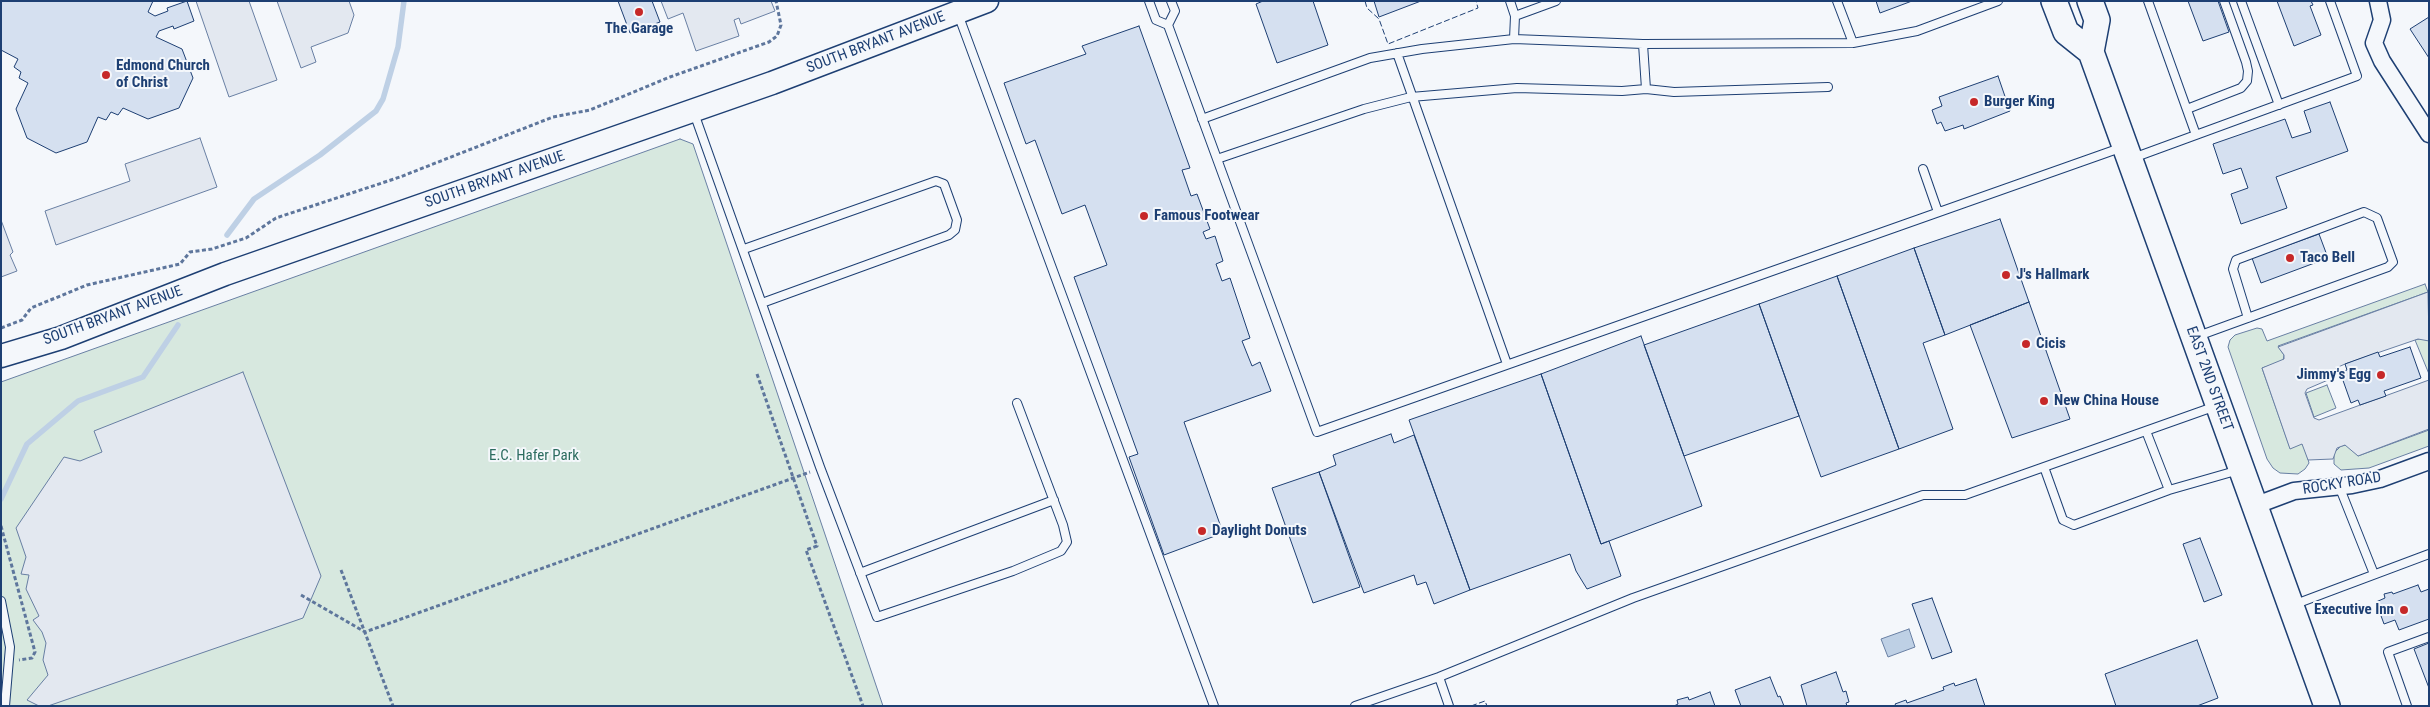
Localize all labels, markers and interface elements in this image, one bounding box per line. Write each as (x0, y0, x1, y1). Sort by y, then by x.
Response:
marker: The Garage (633, 6, 645, 18)
street label: SOUTH BRYANT AVENUE (804, 8, 948, 78)
place label: The Garage (605, 20, 673, 38)
place label: Edmond Church of Christ (116, 57, 210, 92)
marker: Edmond Church of Christ (100, 69, 112, 81)
place label: Burger King (1984, 93, 2055, 111)
marker: Burger King (1968, 96, 1980, 108)
street label: SOUTH BRYANT AVENUE (423, 148, 567, 212)
place label: Famous Footwear (1154, 207, 1259, 225)
marker: Famous Footwear (1138, 210, 1150, 222)
place label: Taco Bell (2300, 249, 2355, 267)
marker: Taco Bell (2284, 252, 2296, 264)
place label: J's Hallmark (2016, 266, 2090, 284)
marker: J's Hallmark (2000, 269, 2012, 281)
street label: SOUTH BRYANT AVENUE (41, 282, 185, 350)
street label: EAST 2ND STREET (2182, 324, 2236, 434)
place label: Cicis (2036, 335, 2066, 353)
marker: Cicis (2020, 338, 2032, 350)
place label: Jimmy's Egg (2296, 366, 2371, 384)
marker: Jimmy's Egg (2375, 369, 2387, 381)
place label: New China House (2054, 392, 2159, 410)
marker: New China House (2038, 395, 2050, 407)
park label: E.C. Hafer Park (489, 447, 579, 465)
street label: ROCKY ROAD (2302, 469, 2382, 499)
place label: Daylight Donuts (1212, 522, 1307, 540)
marker: Daylight Donuts (1196, 525, 1208, 537)
place label: Executive Inn (2314, 601, 2394, 619)
marker: Executive Inn (2398, 604, 2410, 616)

